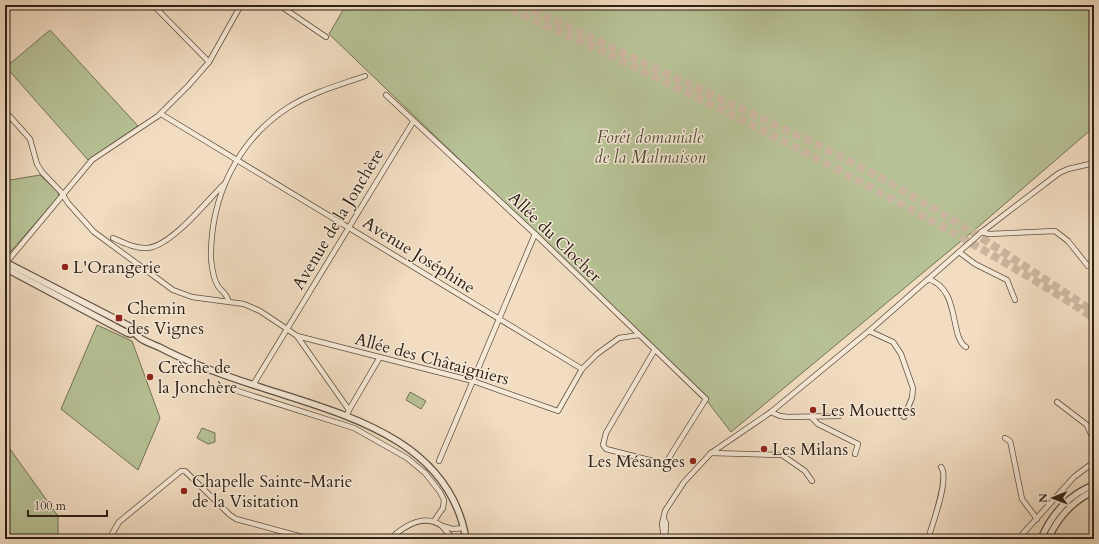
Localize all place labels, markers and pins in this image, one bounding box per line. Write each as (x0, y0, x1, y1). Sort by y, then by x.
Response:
place label: L'Orangerie (73, 256, 161, 279)
marker: L'Orangerie (60, 262, 70, 272)
place label: Chemin des Vignes (127, 297, 204, 340)
marker: Chemin des Vignes (114, 313, 124, 323)
place label: Crèche de la Jonchère (158, 356, 238, 399)
marker: Crèche de la Jonchère (145, 372, 155, 382)
place label: Les Mouettes (821, 399, 916, 422)
marker: Les Mouettes (808, 405, 818, 415)
place label: Les Milans (772, 438, 848, 461)
marker: Les Milans (759, 444, 769, 454)
place label: Les Mésanges (587, 450, 685, 473)
marker: Les Mésanges (688, 456, 698, 466)
place label: Chapelle Sainte-Marie de la Visitation (192, 470, 352, 513)
marker: Chapelle Sainte-Marie de la Visitation (179, 486, 189, 496)

